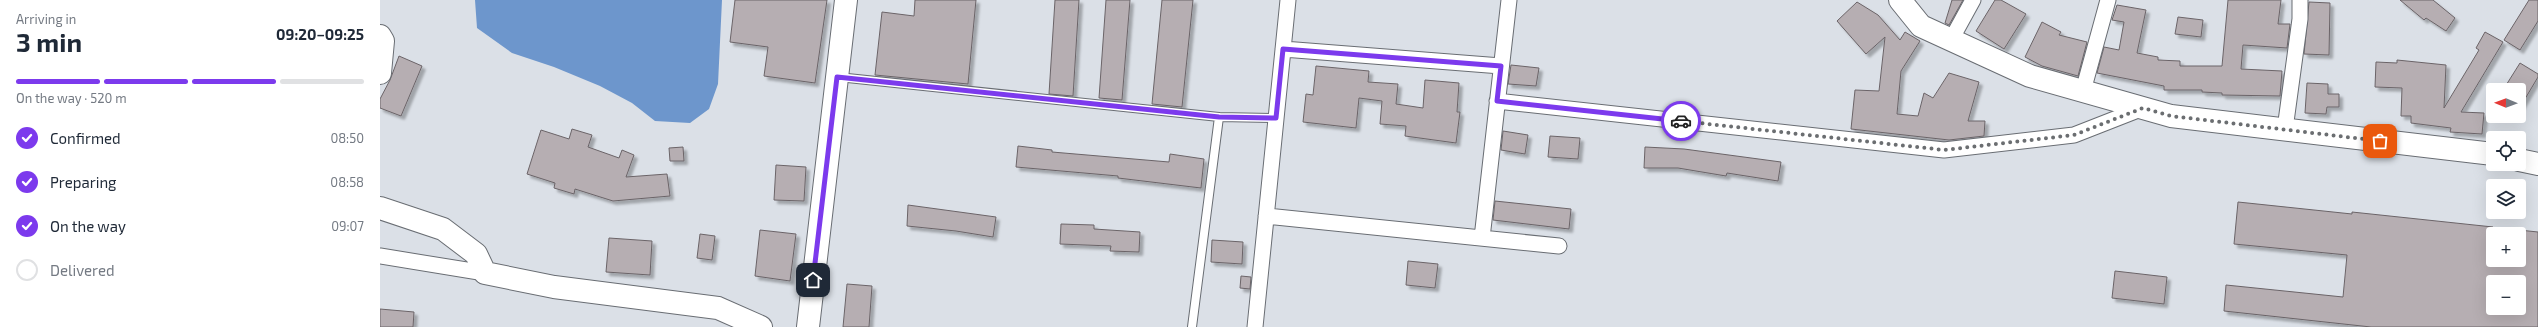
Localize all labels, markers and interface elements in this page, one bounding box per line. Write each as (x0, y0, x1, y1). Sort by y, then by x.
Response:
text: Arriving in (16, 11, 76, 27)
text: 09:20–09:25 (276, 25, 364, 43)
text: 3 min (16, 26, 82, 57)
north arrow (2486, 83, 2526, 123)
map controls (2486, 83, 2526, 315)
text: On the way · 520 m (16, 90, 127, 106)
courier (1661, 101, 1701, 141)
icon: car (1670, 110, 1692, 132)
pin (2363, 124, 2397, 158)
icon: check (16, 127, 38, 149)
text: Confirmed (50, 129, 121, 147)
text: 08:50 (330, 130, 364, 146)
icon: bag (2369, 130, 2391, 152)
button: locate (2486, 131, 2526, 171)
icon: check (16, 171, 38, 193)
text: Preparing (50, 173, 116, 191)
text: 08:58 (330, 174, 364, 190)
button: layers (2486, 179, 2526, 219)
icon: check (16, 215, 38, 237)
text: On the way (50, 217, 126, 235)
text: 09:07 (331, 218, 364, 234)
button: + (2486, 227, 2526, 267)
text: Delivered (50, 261, 115, 279)
pin (796, 263, 830, 297)
icon: home (802, 269, 824, 291)
button: − (2486, 275, 2526, 315)

